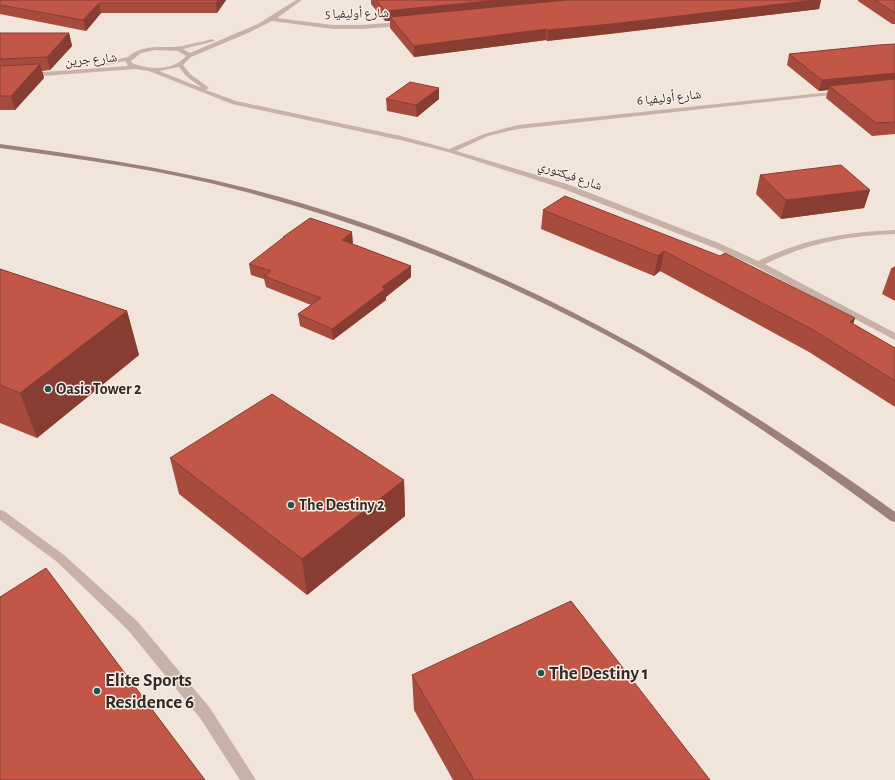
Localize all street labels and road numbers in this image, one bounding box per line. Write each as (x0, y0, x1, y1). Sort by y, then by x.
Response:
street label: شارع أوليفيا 5 (325, 5, 389, 23)
street label: شارع جرين (64, 51, 118, 71)
street label: شارع أوليفيا 6 (636, 86, 702, 110)
street label: شارع فيكتوري (535, 159, 604, 196)

